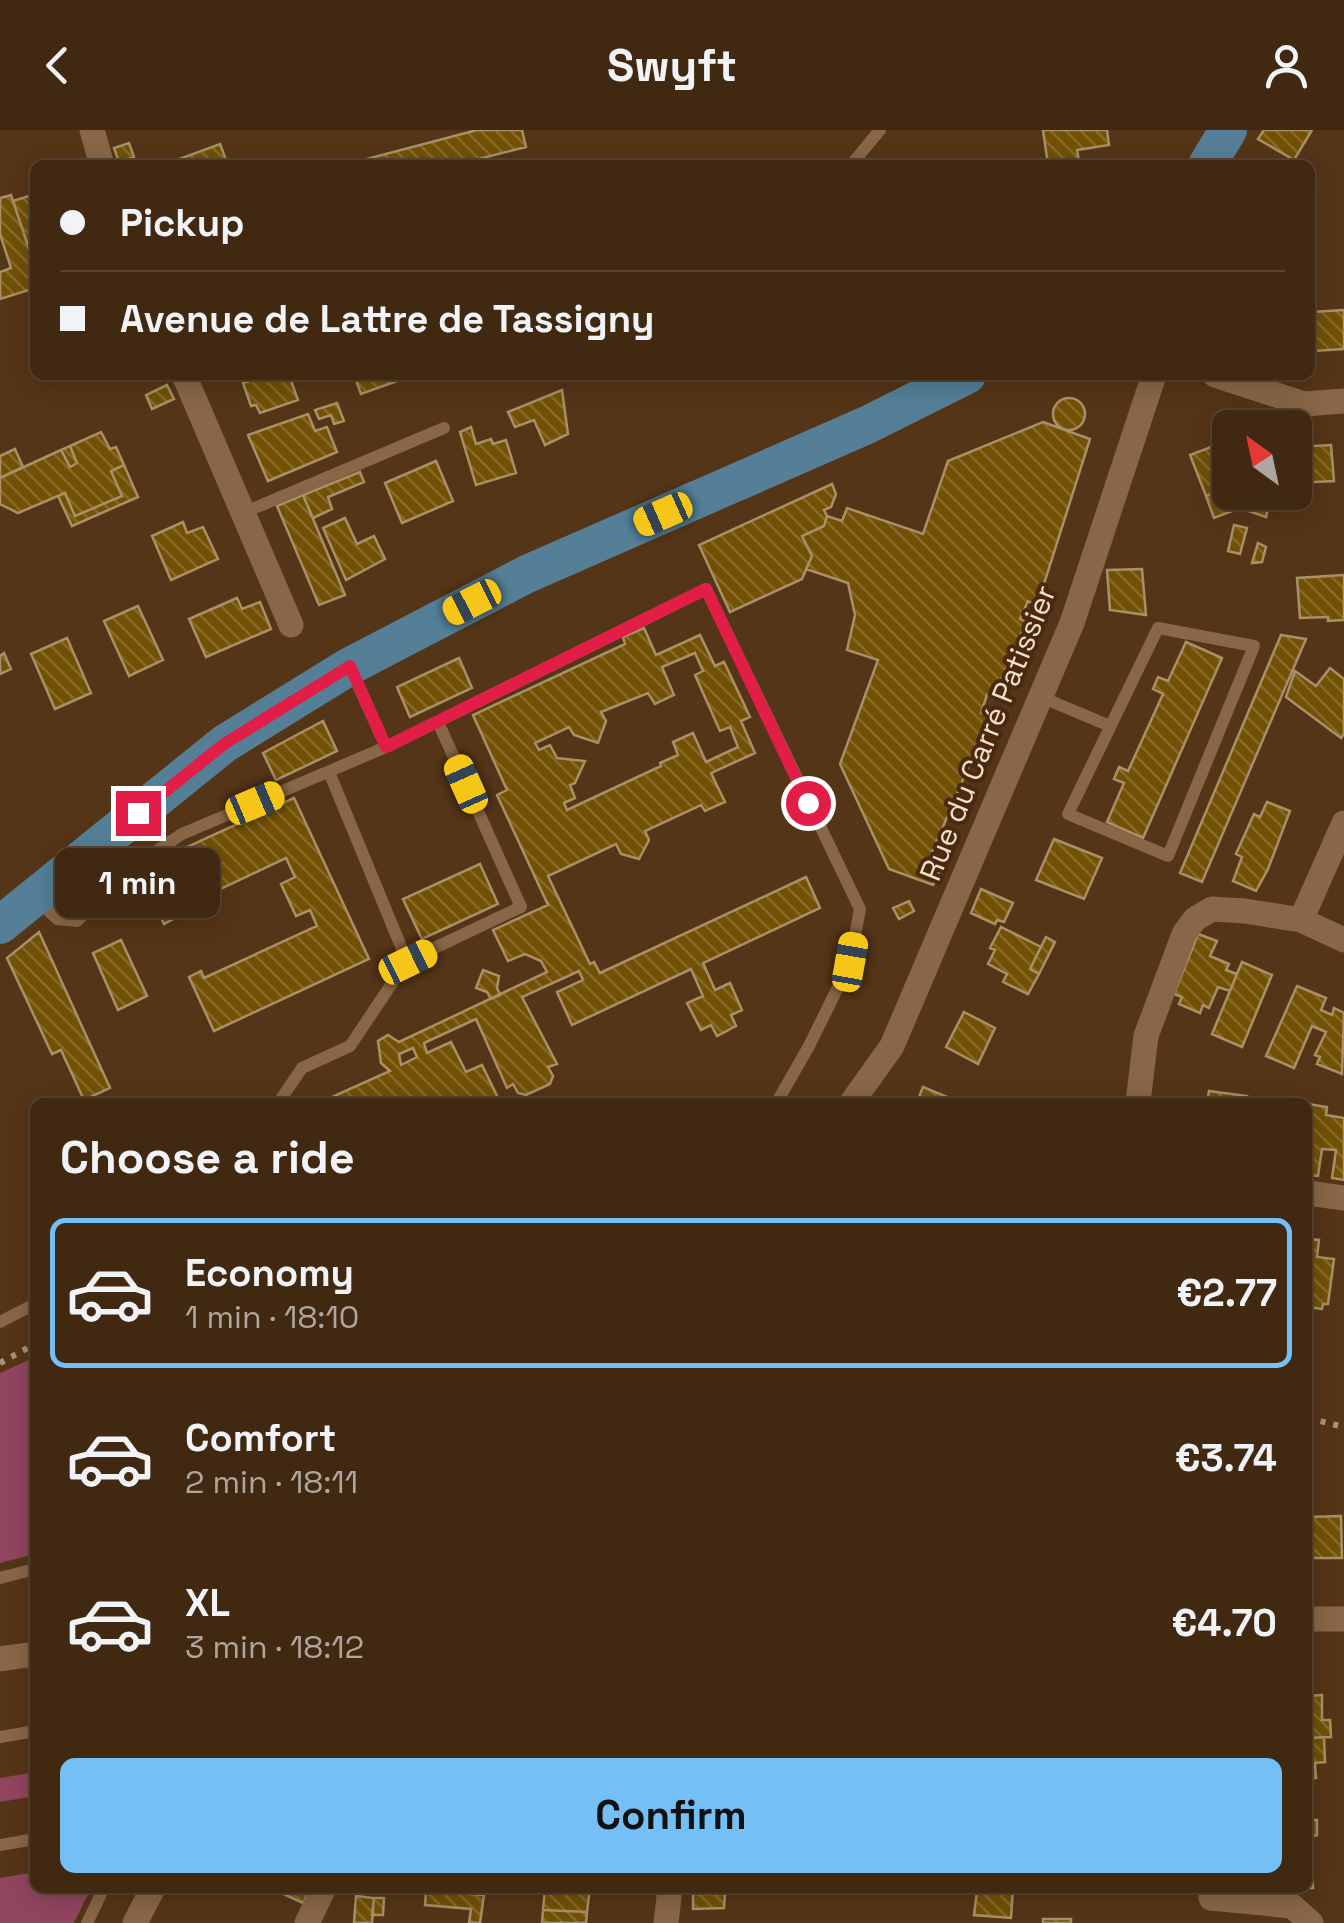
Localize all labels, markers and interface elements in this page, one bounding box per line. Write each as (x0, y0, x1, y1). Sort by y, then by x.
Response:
text: Swyft (607, 37, 737, 94)
icon: back (30, 38, 85, 93)
icon: person (1259, 38, 1314, 93)
text: Pickup (120, 199, 244, 247)
text: Avenue de Lattre de Tassigny (120, 295, 654, 343)
north arrow (1212, 410, 1312, 510)
map controls (1212, 410, 1312, 510)
car (629, 488, 697, 540)
car (438, 575, 506, 629)
street label: Rue du Carré Patissier (910, 579, 1065, 886)
car (440, 750, 492, 818)
car (222, 777, 288, 829)
route start (786, 781, 831, 826)
route end (116, 791, 161, 836)
callout: 1 min (56, 848, 220, 918)
text: 1 min (98, 863, 177, 903)
car (830, 930, 870, 994)
car (374, 935, 442, 989)
text: Choose a ride (60, 1129, 355, 1186)
icon: car (65, 1248, 155, 1338)
text: Economy (185, 1249, 354, 1297)
text: €2.77 (1177, 1269, 1277, 1317)
text: 1 min · 18:10 (185, 1297, 359, 1337)
icon: car (65, 1413, 155, 1503)
text: Comfort (185, 1414, 336, 1462)
text: €3.74 (1175, 1434, 1277, 1482)
text: 2 min · 18:11 (185, 1462, 358, 1502)
icon: car (65, 1578, 155, 1668)
text: XL (185, 1579, 230, 1627)
text: €4.70 (1172, 1599, 1277, 1647)
text: 3 min · 18:12 (185, 1627, 364, 1667)
button: Confirm (60, 1758, 1282, 1873)

